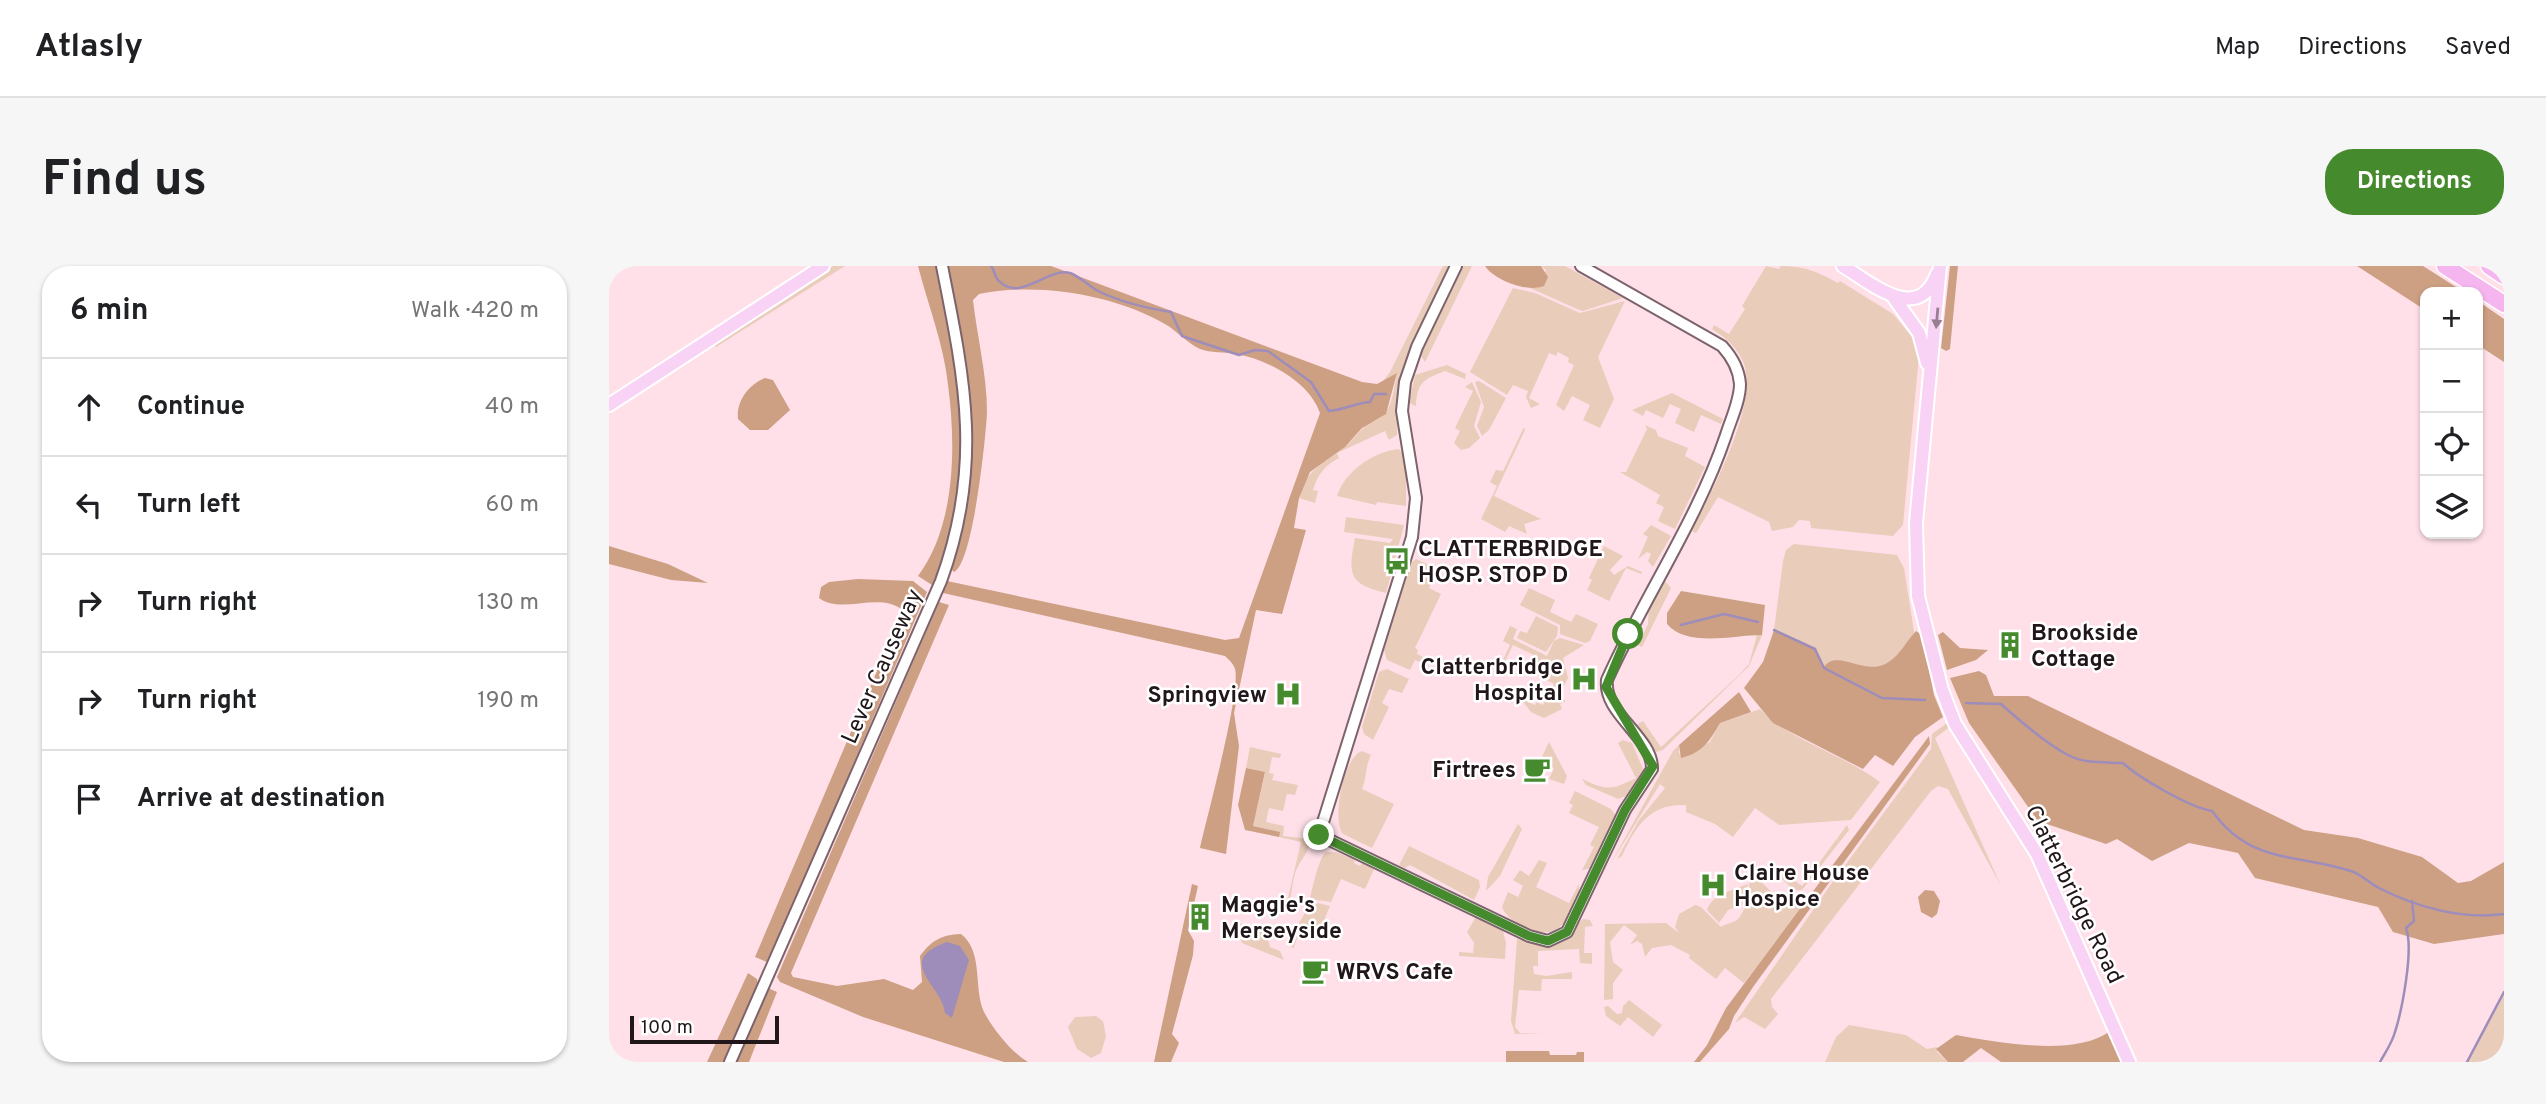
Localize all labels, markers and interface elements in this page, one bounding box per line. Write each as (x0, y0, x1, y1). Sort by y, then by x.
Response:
text: Atlasly (35, 27, 143, 69)
text: Map (2215, 33, 2260, 63)
text: Directions (2298, 33, 2407, 63)
text: Saved (2445, 33, 2511, 63)
button: Directions (2325, 149, 2504, 215)
text: Find us (42, 151, 207, 213)
map controls (2420, 287, 2483, 539)
button: + (2420, 287, 2483, 350)
text: 6 min (70, 293, 148, 330)
text: Walk · 420 m (411, 297, 539, 326)
one-way arrow (1931, 307, 1942, 329)
button: − (2420, 350, 2483, 413)
icon: ahead (70, 388, 108, 426)
text: Continue (137, 391, 245, 424)
text: 40 m (485, 393, 539, 422)
button: locate (2420, 413, 2483, 476)
button: layers (2420, 476, 2483, 539)
icon: left (70, 486, 108, 524)
text: Turn left (137, 489, 241, 522)
text: 60 m (486, 491, 539, 520)
place label: CLATTERBRIDGE HOSP. STOP D (1418, 536, 1603, 591)
bus stop icon: CLATTERBRIDGE HOSP. STOP D (1382, 546, 1412, 576)
icon: right (70, 584, 108, 622)
street label: Lever Causeway (836, 585, 930, 749)
text: Turn right (137, 587, 257, 620)
text: 130 m (477, 589, 539, 618)
route start (1612, 618, 1643, 649)
place label: Brookside Cottage (2031, 620, 2138, 675)
building icon: Brookside Cottage (1995, 630, 2025, 660)
place label: Clatterbridge Hospital (1421, 654, 1563, 709)
hospital icon: Clatterbridge Hospital (1569, 664, 1599, 694)
hospital icon: Springview (1273, 679, 1303, 709)
icon: right (70, 682, 108, 720)
place label: Springview (1148, 682, 1267, 711)
text: Turn right (137, 685, 257, 718)
text: 190 m (477, 687, 539, 716)
cafe icon: Firtrees (1522, 754, 1552, 784)
place label: Firtrees (1432, 757, 1516, 786)
icon: arrive (70, 780, 108, 818)
text: Arrive at destination (137, 783, 385, 816)
street label: Clatterbridge Road (2017, 801, 2129, 989)
route end (1303, 819, 1334, 850)
place label: Claire House Hospice (1734, 860, 1869, 915)
hospital icon: Claire House Hospice (1698, 870, 1728, 900)
place label: Maggie's Merseyside (1221, 892, 1342, 947)
building icon: Maggie's Merseyside (1185, 902, 1215, 932)
cafe icon: WRVS Cafe (1300, 956, 1330, 986)
place label: WRVS Cafe (1336, 959, 1453, 988)
scale bar (630, 1013, 779, 1045)
text: 100 m (641, 1016, 693, 1040)

